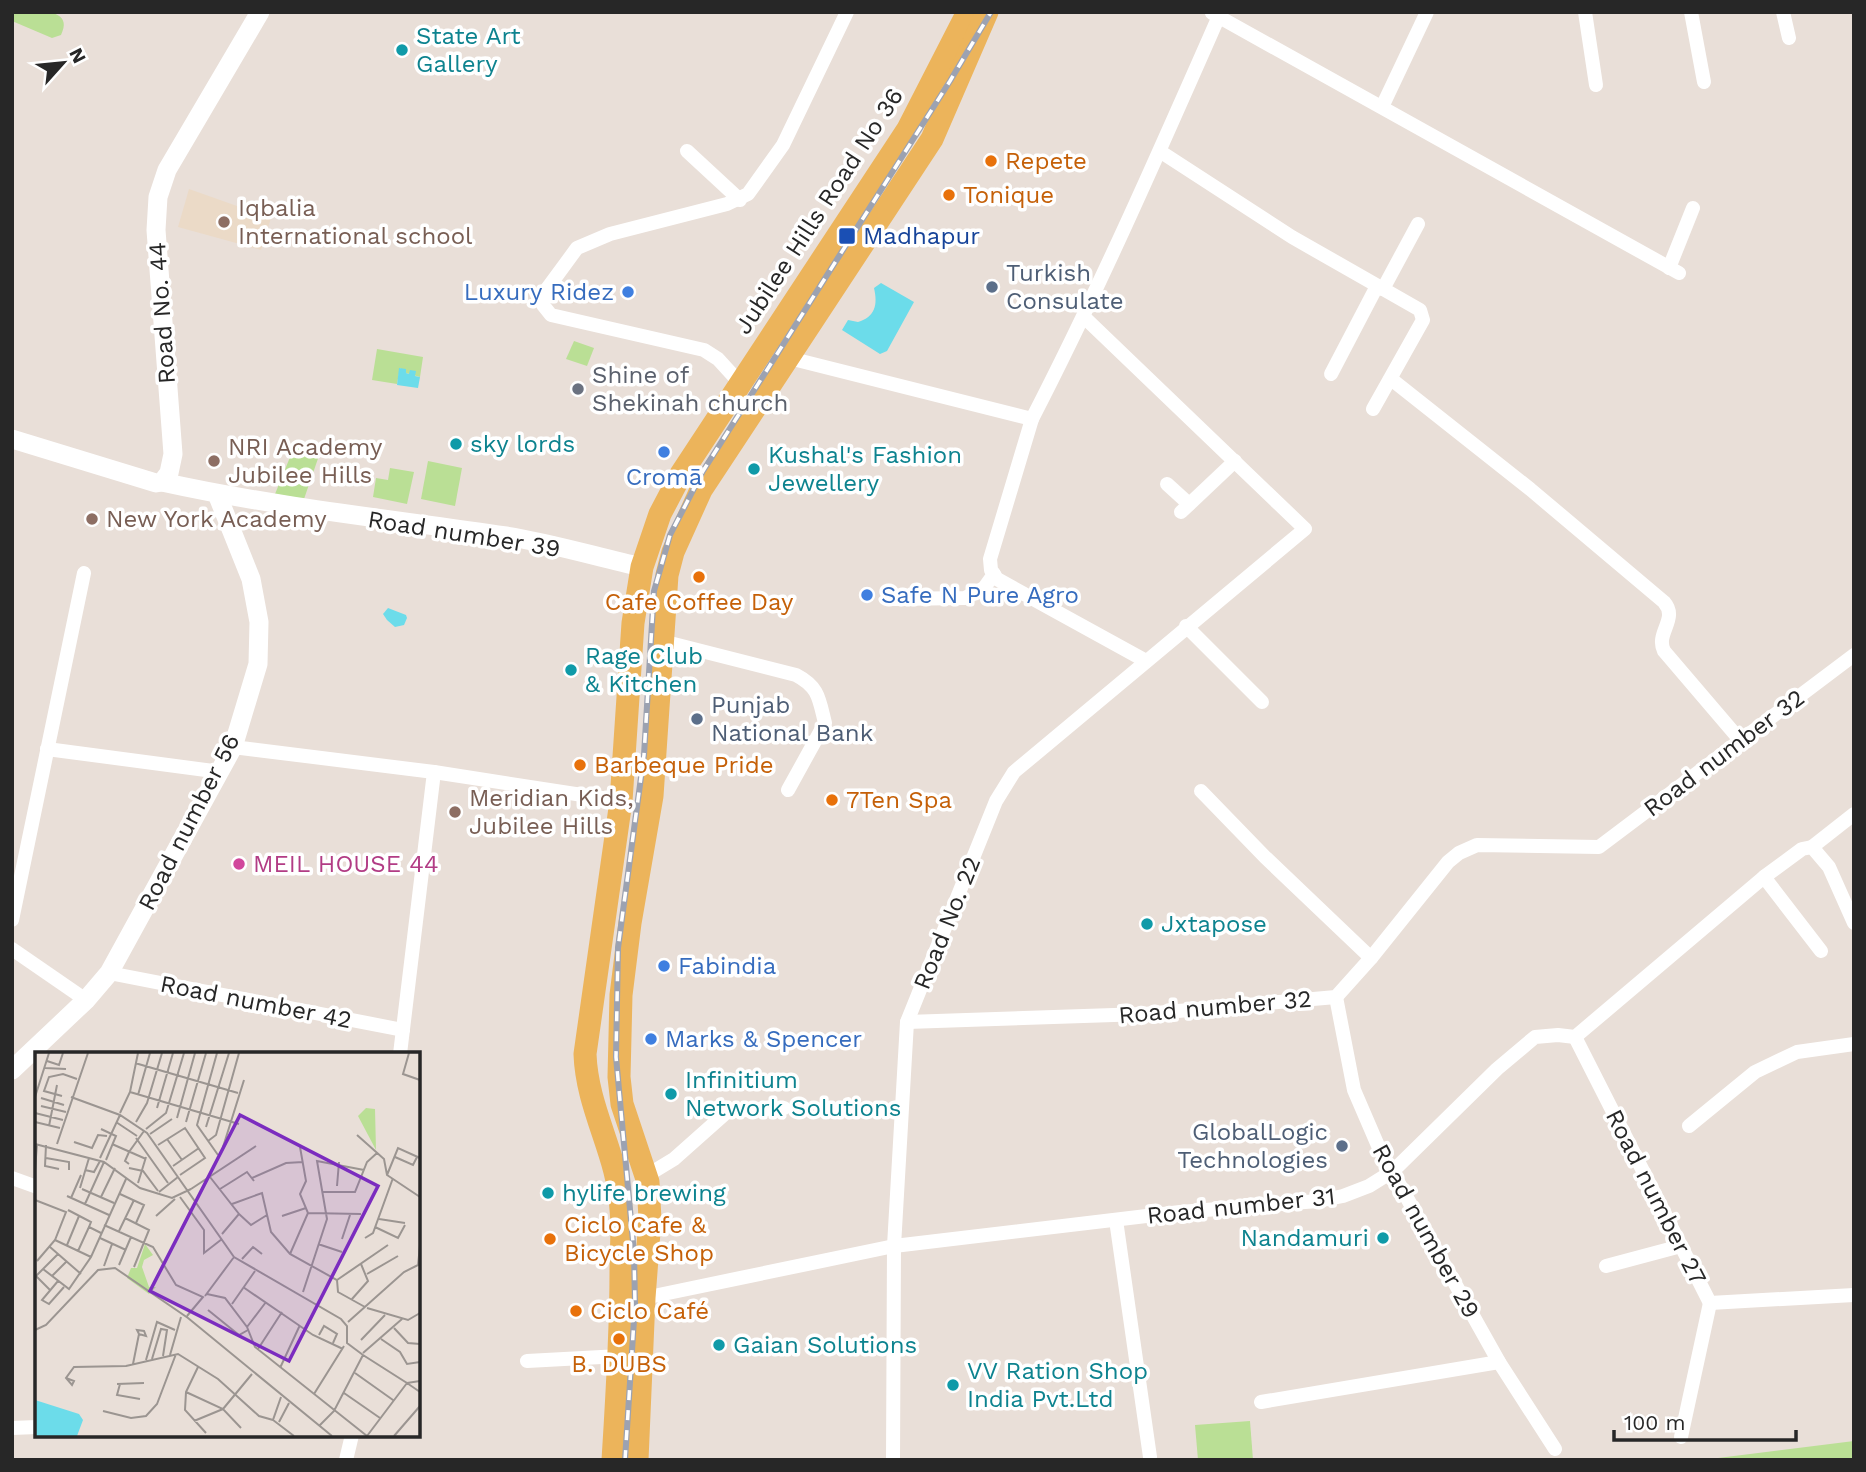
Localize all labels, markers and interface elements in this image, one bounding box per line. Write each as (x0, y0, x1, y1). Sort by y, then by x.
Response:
place label: State Art Gallery (416, 22, 521, 78)
north arrow (28, 28, 98, 98)
marker: State Art Gallery (394, 42, 410, 58)
text: N (64, 44, 91, 67)
street label: Jubilee Hills Road No 36 (729, 83, 909, 339)
place label: Repete (1005, 147, 1087, 175)
marker: Repete (983, 153, 999, 169)
place label: Tonique (963, 181, 1054, 209)
marker: Tonique (941, 187, 957, 203)
place label: Iqbalia International school (238, 194, 473, 250)
marker: Iqbalia International school (216, 214, 232, 230)
place label: Madhapur (863, 222, 980, 250)
marker: Madhapur (837, 226, 857, 246)
street label: Road No. 44 (143, 241, 181, 385)
place label: Turkish Consulate (1006, 259, 1124, 315)
place label: Luxury Ridez (464, 278, 614, 306)
marker: Turkish Consulate (984, 279, 1000, 295)
marker: Luxury Ridez (620, 284, 636, 300)
place label: Shine of Shekinah church (592, 361, 788, 417)
marker: Shine of Shekinah church (570, 381, 586, 397)
place label: sky lords (470, 430, 575, 458)
place label: NRI Academy Jubilee Hills (228, 433, 383, 489)
marker: sky lords (448, 436, 464, 452)
place label: Kushal's Fashion Jewellery (768, 441, 962, 497)
marker: Cromā (656, 444, 672, 460)
marker: NRI Academy Jubilee Hills (206, 453, 222, 469)
marker: Kushal's Fashion Jewellery (746, 461, 762, 477)
place label: Cromā (626, 463, 702, 491)
place label: New York Academy (106, 505, 327, 533)
street label: Road number 39 (366, 505, 562, 563)
marker: New York Academy (84, 511, 100, 527)
marker: Cafe Coffee Day (691, 569, 707, 585)
place label: Safe N Pure Agro (881, 581, 1079, 609)
marker: Safe N Pure Agro (859, 587, 875, 603)
place label: Cafe Coffee Day (605, 588, 794, 616)
place label: Rage Club & Kitchen (585, 642, 703, 698)
marker: Rage Club & Kitchen (563, 662, 579, 678)
street label: Road number 32 (1638, 684, 1810, 822)
place label: Punjab National Bank (711, 691, 874, 747)
marker: Punjab National Bank (689, 711, 705, 727)
street label: Road number 56 (132, 729, 246, 915)
place label: Barbeque Pride (594, 751, 774, 779)
marker: Barbeque Pride (572, 757, 588, 773)
place label: Meridian Kids, Jubilee Hills (469, 784, 634, 840)
place label: 7Ten Spa (846, 786, 952, 814)
marker: 7Ten Spa (824, 792, 840, 808)
marker: Meridian Kids, Jubilee Hills (447, 804, 463, 820)
place label: MEIL HOUSE 44 (253, 850, 439, 878)
street label: Road No. 22 (908, 853, 986, 993)
marker: MEIL HOUSE 44 (231, 856, 247, 872)
place label: Jxtapose (1161, 910, 1267, 938)
marker: Jxtapose (1139, 916, 1155, 932)
place label: Fabindia (678, 952, 776, 980)
marker: Fabindia (656, 958, 672, 974)
street label: Road number 42 (158, 970, 354, 1034)
street label: Road number 32 (1117, 985, 1313, 1029)
place label: Marks & Spencer (665, 1025, 862, 1053)
marker: Marks & Spencer (643, 1031, 659, 1047)
inset map (35, 1052, 420, 1437)
place label: Infinitium Network Solutions (685, 1066, 901, 1122)
marker: Infinitium Network Solutions (663, 1086, 679, 1102)
street label: Road number 27 (1600, 1105, 1712, 1289)
place label: GlobalLogic Technologies (1177, 1118, 1328, 1174)
marker: GlobalLogic Technologies (1334, 1138, 1350, 1154)
street label: Road number 29 (1367, 1139, 1485, 1323)
place label: hylife brewing (562, 1179, 726, 1207)
street label: Road number 31 (1146, 1182, 1336, 1230)
marker: hylife brewing (540, 1185, 556, 1201)
place label: Ciclo Cafe & Bicycle Shop (564, 1211, 714, 1267)
place label: Nandamuri (1241, 1224, 1369, 1252)
marker: Nandamuri (1375, 1230, 1391, 1246)
marker: Ciclo Cafe & Bicycle Shop (542, 1231, 558, 1247)
place label: Ciclo Café (590, 1297, 709, 1325)
marker: Ciclo Café (568, 1303, 584, 1319)
marker: B. DUBS (611, 1331, 627, 1347)
place label: Gaian Solutions (733, 1331, 917, 1359)
marker: Gaian Solutions (711, 1337, 727, 1353)
place label: B. DUBS (571, 1350, 667, 1378)
place label: VV Ration Shop India Pvt.Ltd (967, 1357, 1148, 1413)
marker: VV Ration Shop India Pvt.Ltd (945, 1377, 961, 1393)
scale bar (1614, 1398, 1796, 1442)
text: 100 m (1624, 1410, 1686, 1435)

